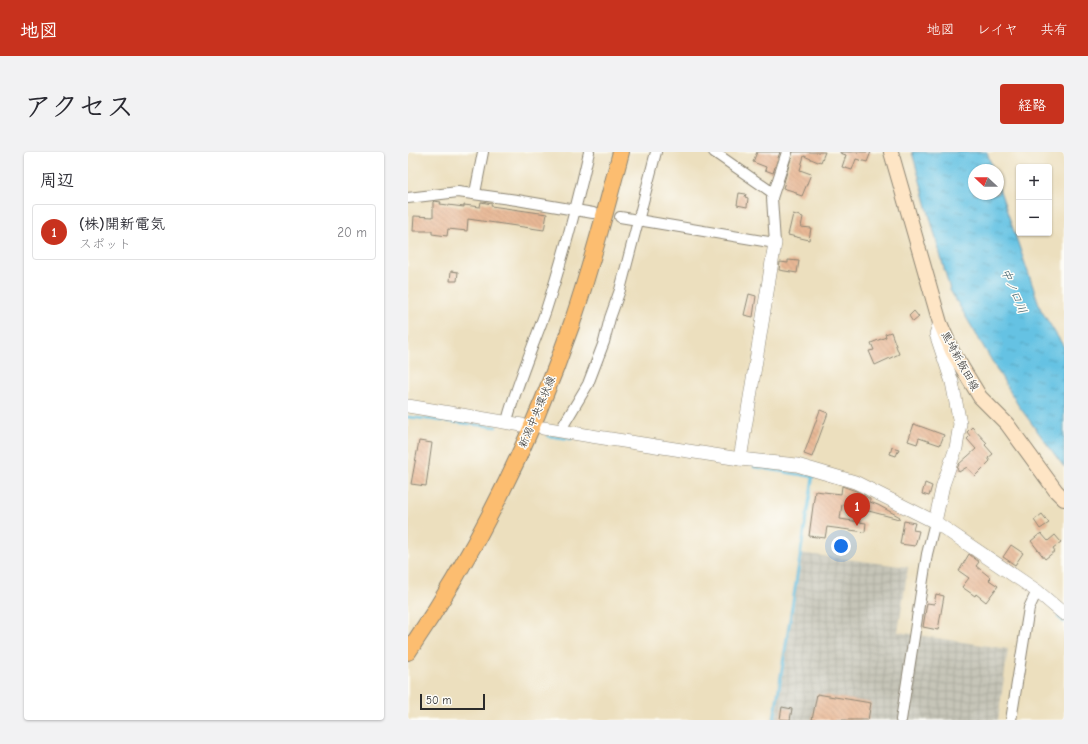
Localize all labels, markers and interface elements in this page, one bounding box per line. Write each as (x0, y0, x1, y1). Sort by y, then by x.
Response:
text: 地図 (20, 20, 58, 42)
text: 地図 (927, 21, 955, 38)
text: レイヤ (977, 21, 1018, 38)
text: 共有 (1040, 21, 1068, 38)
button: 経路 (1000, 84, 1064, 124)
text: アクセス (24, 91, 134, 123)
north arrow (968, 164, 1004, 200)
map controls (1016, 164, 1052, 236)
button: + (1016, 164, 1052, 200)
text: 周辺 (40, 171, 74, 190)
button: − (1016, 200, 1052, 236)
text: (株)開新電気 (79, 215, 165, 233)
text: 1 (51, 225, 57, 240)
text: 20 m (337, 225, 367, 240)
text: スポット (79, 236, 131, 251)
water label: 中ノ口川 (998, 266, 1030, 316)
street label: 黒埼新飯田線 (938, 329, 982, 393)
street label: 新潟中央環状線 (516, 374, 558, 450)
pin: 1 (844, 493, 870, 526)
your location (831, 536, 851, 556)
scale bar (420, 692, 485, 711)
text: 50 m (426, 694, 451, 707)

